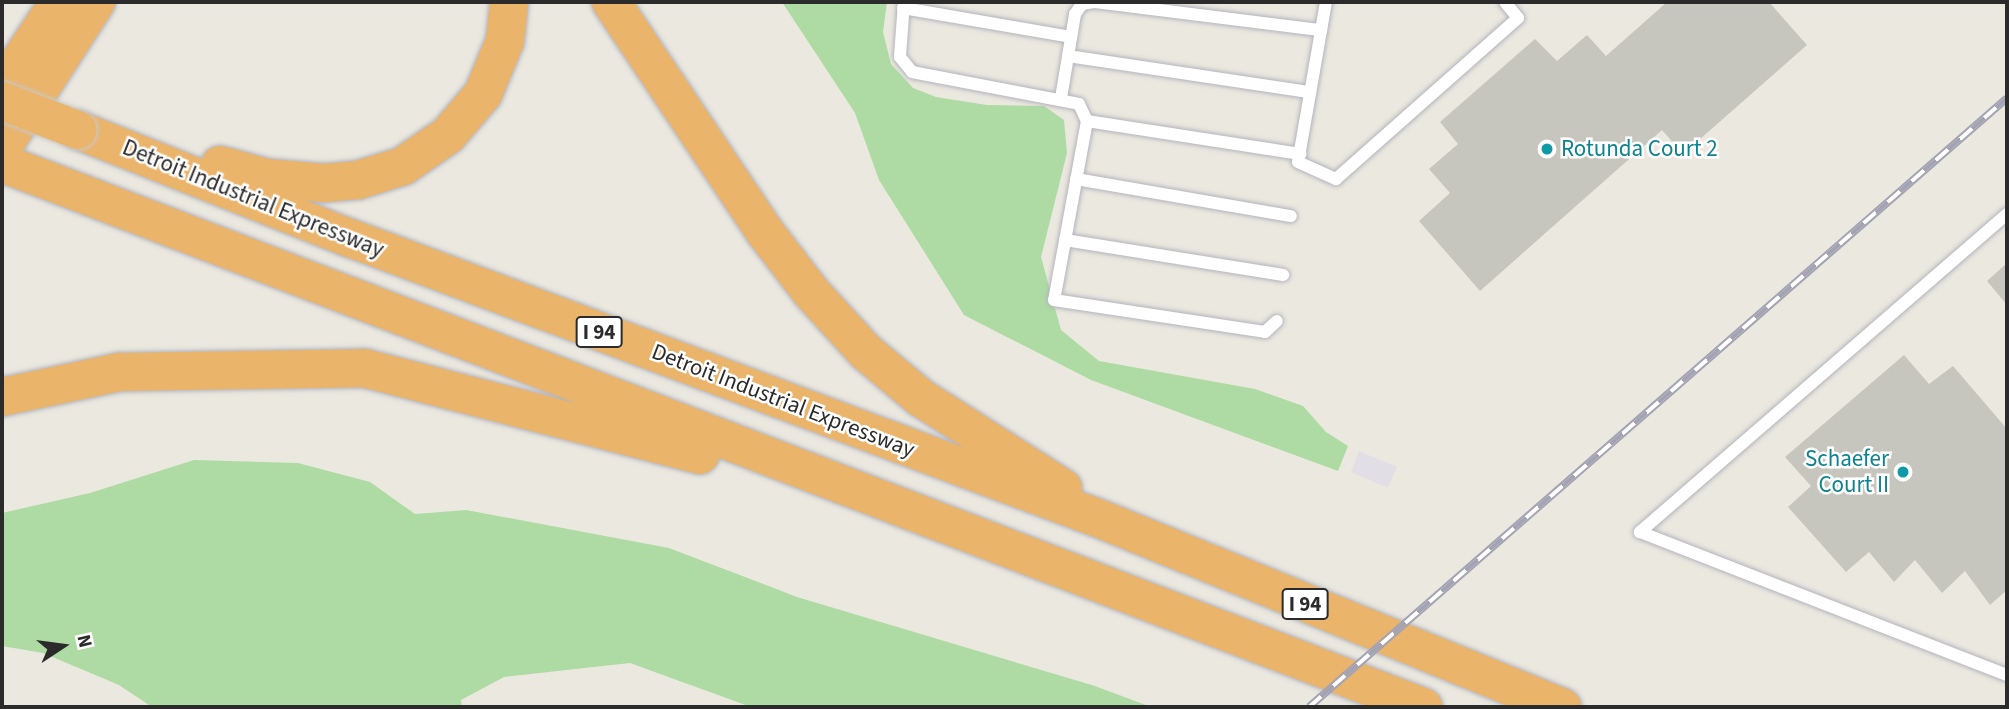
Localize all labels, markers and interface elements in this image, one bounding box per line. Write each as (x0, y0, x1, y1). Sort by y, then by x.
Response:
street label: Detroit Industrial Expressway (118, 134, 388, 264)
place label: Rotunda Court 2 (1561, 135, 1718, 163)
marker: Rotunda Court 2 (1539, 141, 1555, 157)
road number: I 94 (574, 314, 624, 350)
street label: Detroit Industrial Expressway (648, 338, 918, 464)
place label: Schaefer Court II (1805, 445, 1889, 499)
marker: Schaefer Court II (1895, 464, 1911, 480)
road number: I 94 (1280, 586, 1330, 622)
north arrow (28, 611, 98, 681)
text: N (69, 632, 99, 650)

